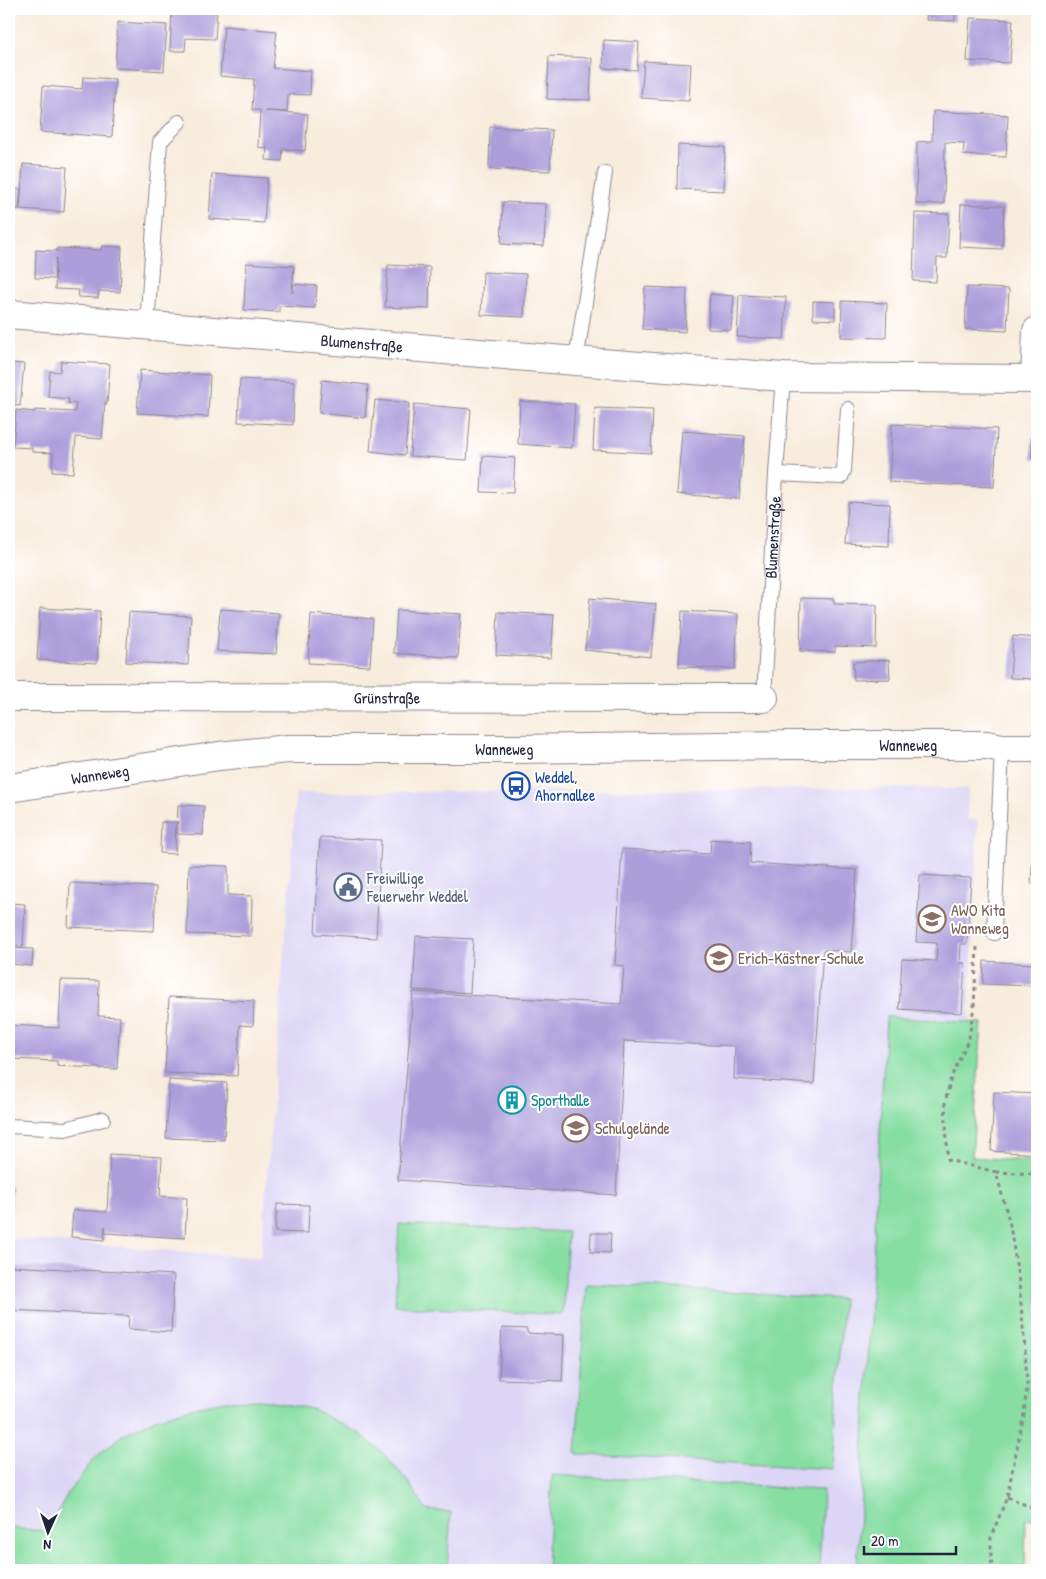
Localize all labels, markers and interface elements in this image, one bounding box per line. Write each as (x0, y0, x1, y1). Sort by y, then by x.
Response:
street label: Blumenstraße (320, 329, 404, 358)
street label: Blumenstraße (759, 495, 786, 579)
street label: Grünstraße (354, 686, 421, 709)
street label: Wanneweg (879, 734, 937, 756)
street label: Wanneweg (475, 738, 533, 760)
street label: Wanneweg (70, 759, 130, 789)
place label: Weddel, Ahornallee (535, 766, 596, 806)
bus stop icon: Weddel, Ahornallee (501, 771, 531, 801)
place label: Freiwillige Feuerwehr Weddel (366, 867, 469, 907)
public building icon: Freiwillige Feuerwehr Weddel (333, 872, 363, 902)
place label: AWO Kita Wanneweg (951, 899, 1009, 939)
school or university icon: AWO Kita Wanneweg (917, 904, 947, 934)
school or university icon: Erich-Kästner-Schule (704, 943, 734, 973)
place label: Erich-Kästner-Schule (738, 947, 865, 969)
building icon: Sporthalle (497, 1085, 527, 1115)
place label: Sporthalle (531, 1089, 590, 1111)
school or university icon: Schulgelände (561, 1113, 591, 1143)
place label: Schulgelände (595, 1117, 670, 1139)
north arrow (22, 1506, 72, 1556)
scale bar (864, 1524, 956, 1556)
text: 20 m (871, 1530, 898, 1551)
text: N (43, 1536, 52, 1555)

